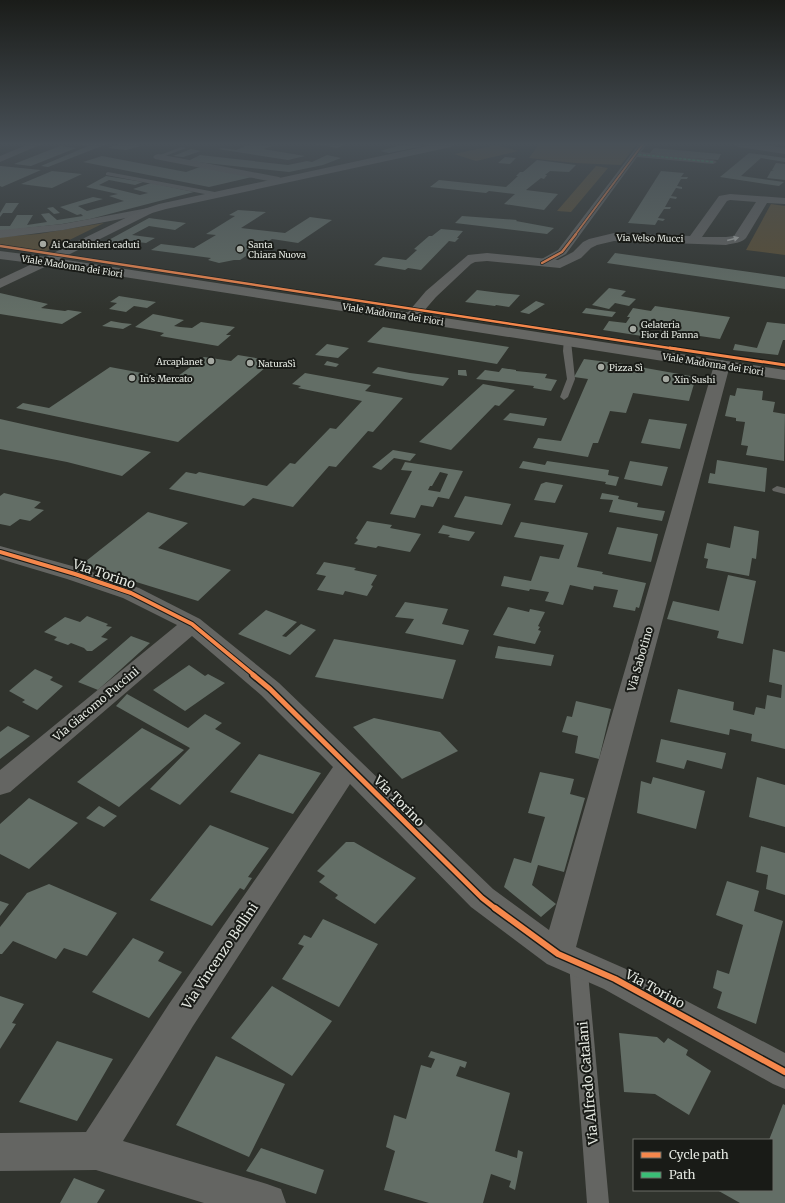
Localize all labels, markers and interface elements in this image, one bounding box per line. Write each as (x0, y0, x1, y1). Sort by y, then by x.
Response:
street label: Via Velso Mucci (616, 232, 684, 244)
one-way arrow (727, 236, 739, 242)
marker: Ai Carabinieri caduti (38, 239, 48, 249)
place label: Ai Carabinieri caduti (50, 239, 140, 250)
place label: Santa Chiara Nuova (248, 239, 306, 260)
marker: Santa Chiara Nuova (235, 244, 245, 254)
street label: Viale Madonna dei Fiori (20, 252, 124, 279)
street label: Viale Madonna dei Fiori (341, 300, 445, 327)
place label: Gelateria Fior di Panna (641, 319, 699, 340)
marker: Gelateria Fior di Panna (628, 324, 638, 334)
street label: Viale Madonna dei Fiori (661, 350, 765, 377)
place label: Arcaplanet (155, 356, 203, 367)
marker: Arcaplanet (206, 356, 216, 366)
marker: NaturaSì (245, 358, 255, 368)
place label: NaturaSì (258, 358, 296, 369)
marker: Pizza Sì (596, 362, 606, 372)
place label: Pizza Sì (609, 362, 643, 373)
marker: In's Mercato (127, 373, 137, 383)
place label: In's Mercato (140, 373, 193, 384)
marker: Xin Sushi (661, 374, 671, 384)
place label: Xin Sushi (674, 374, 716, 385)
street label: Via Torino (69, 555, 138, 593)
street label: Via Sabotino (624, 624, 656, 694)
street label: Via Giacomo Puccini (49, 664, 142, 745)
street label: Via Torino (369, 771, 428, 830)
street label: Via Vincenzo Bellini (178, 900, 262, 1013)
street label: Via Torino (621, 965, 688, 1012)
street label: Via Alfredo Catalani (574, 1021, 602, 1146)
legend (633, 1139, 773, 1191)
text: Cycle path (669, 1147, 729, 1162)
text: Path (669, 1167, 695, 1182)

